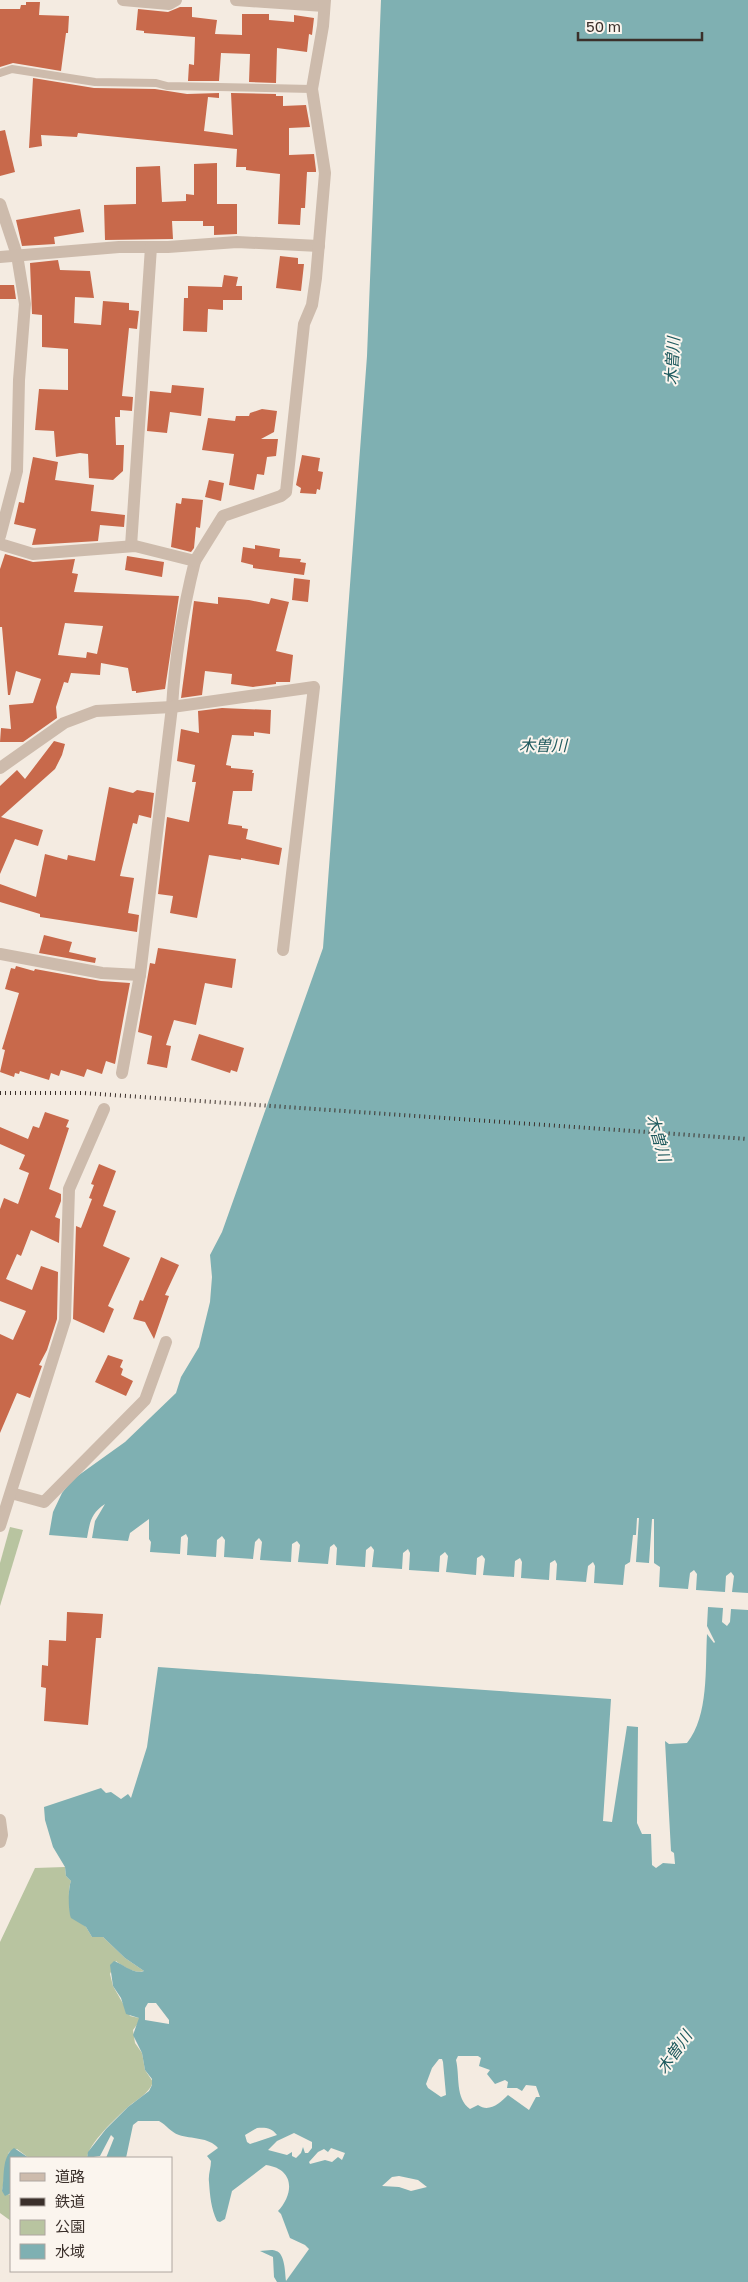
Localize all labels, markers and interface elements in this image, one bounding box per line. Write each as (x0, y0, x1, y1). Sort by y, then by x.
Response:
scale bar (578, 10, 702, 42)
text: 50 m (586, 17, 621, 35)
water label: 木曽川 (661, 335, 683, 385)
water label: 木曽川 (519, 735, 569, 755)
water label: 木曽川 (643, 1112, 676, 1166)
water label: 木曽川 (652, 2025, 697, 2077)
legend (10, 2157, 172, 2272)
text: 道路 (55, 2167, 85, 2185)
text: 鉄道 (55, 2192, 85, 2210)
text: 公園 (55, 2217, 85, 2235)
text: 水域 (55, 2242, 85, 2260)

